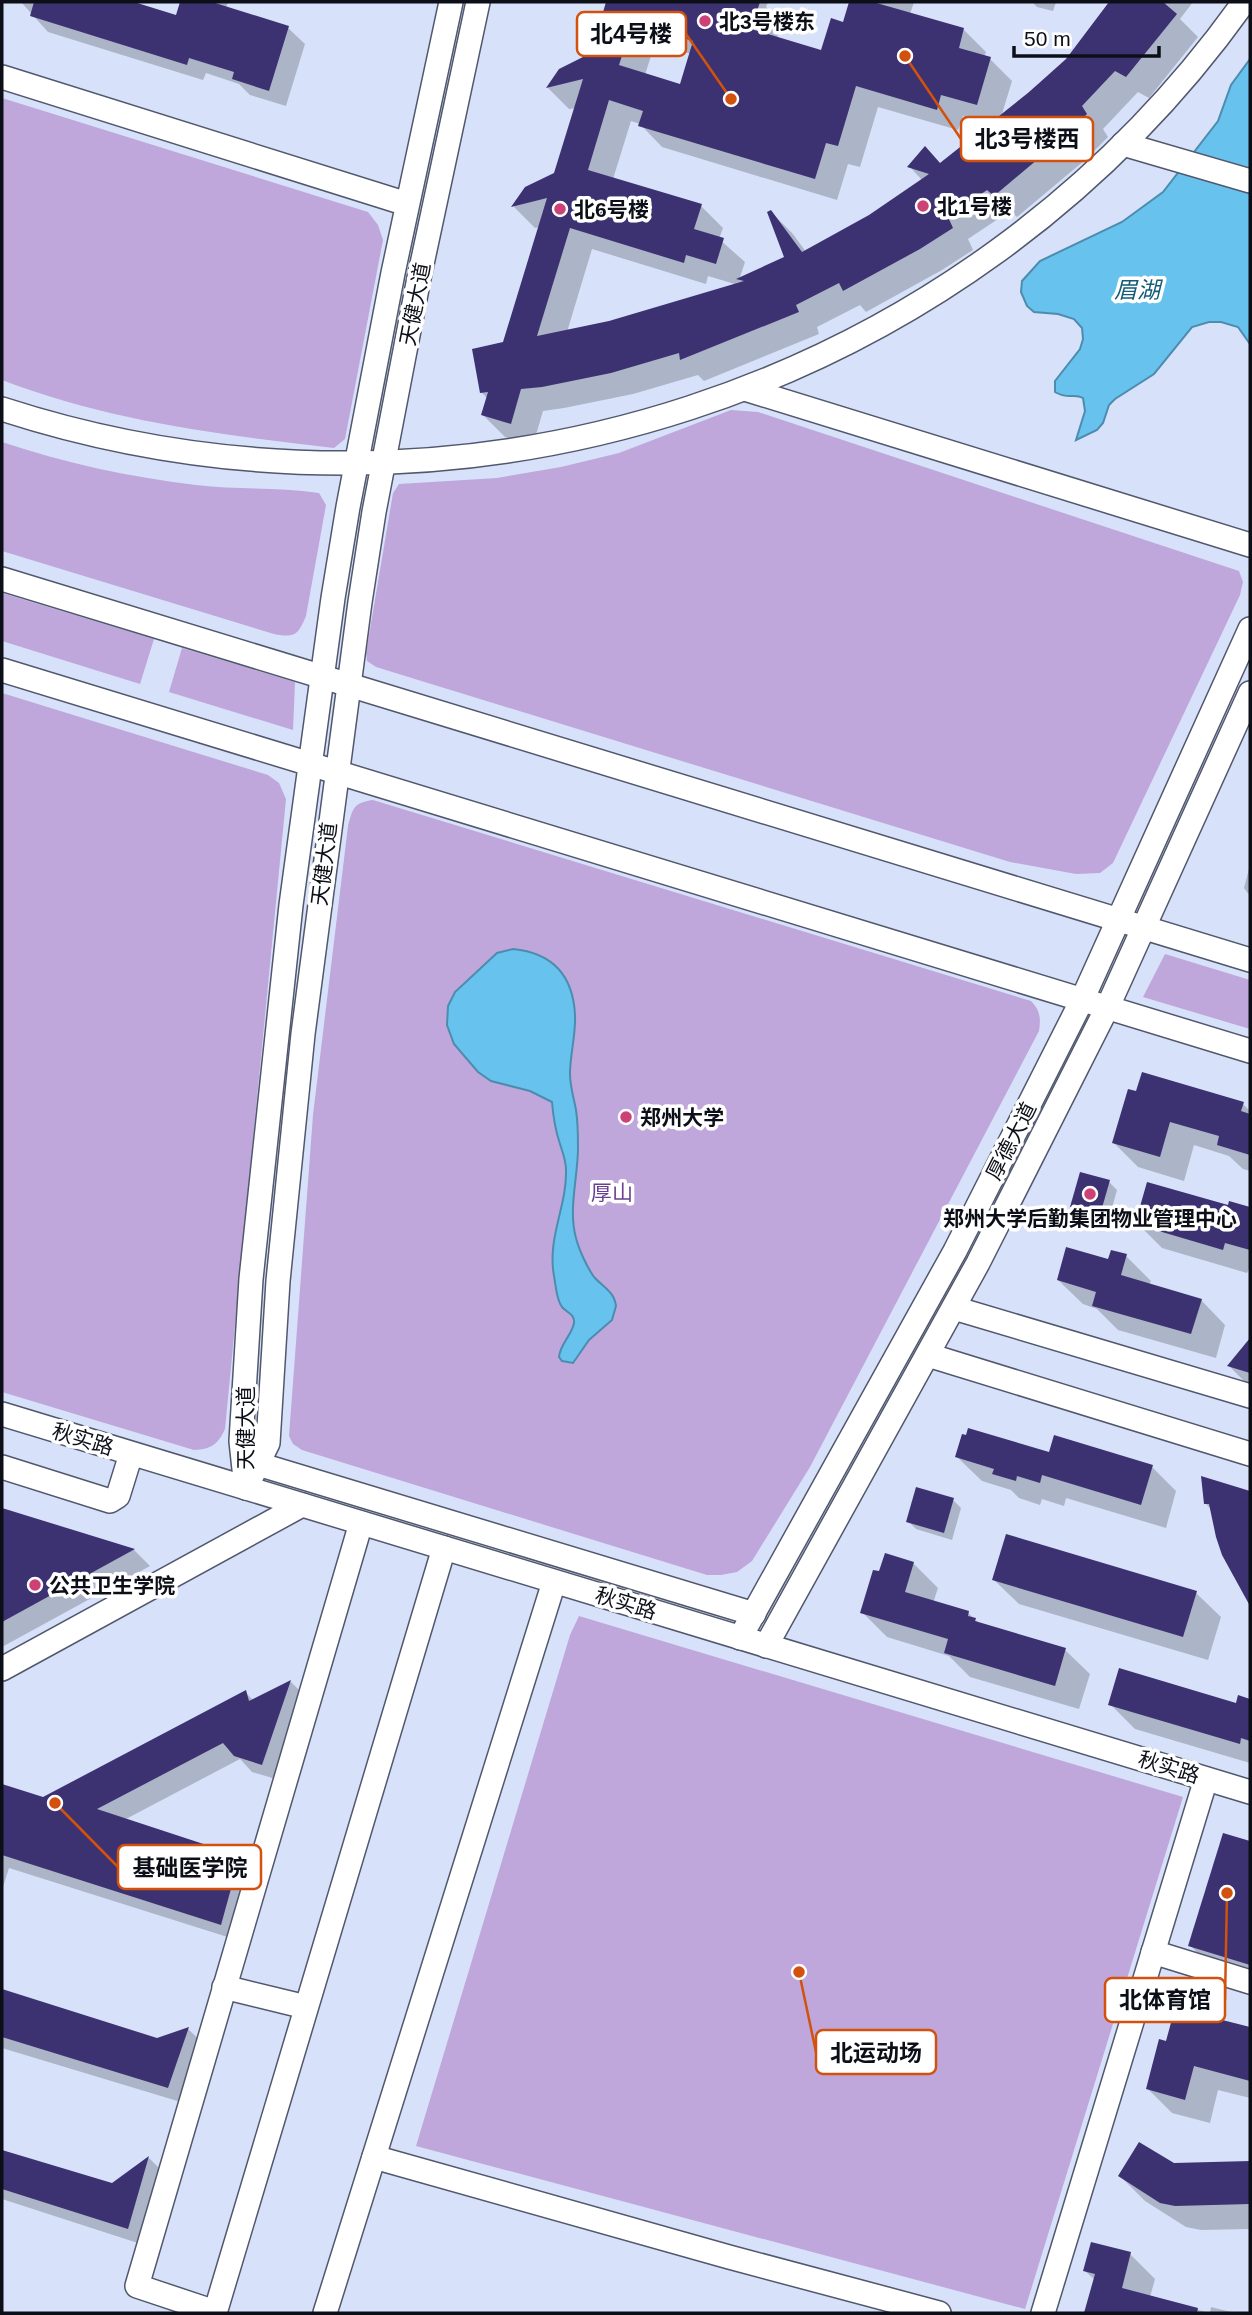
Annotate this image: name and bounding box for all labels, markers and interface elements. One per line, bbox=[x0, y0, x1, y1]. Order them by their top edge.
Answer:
place label: 北3号楼东 bbox=[719, 10, 815, 33]
callout: 北4号楼 bbox=[577, 12, 686, 56]
marker: 北3号楼东 bbox=[697, 13, 713, 29]
scale bar bbox=[1014, 14, 1159, 58]
text: 北4号楼 bbox=[590, 21, 672, 47]
text: 50 m bbox=[1024, 27, 1071, 50]
callout: 北3号楼西 bbox=[961, 117, 1093, 161]
text: 北3号楼西 bbox=[975, 126, 1079, 152]
place label: 北1号楼 bbox=[937, 195, 1012, 218]
place label: 北6号楼 bbox=[574, 198, 649, 221]
marker: 北1号楼 bbox=[915, 198, 931, 214]
marker: 北6号楼 bbox=[552, 201, 568, 217]
street label: 天健大道 bbox=[396, 261, 434, 347]
water label: 眉湖 bbox=[1114, 277, 1163, 303]
street label: 天健大道 bbox=[307, 821, 341, 907]
street label: 厚德大道 bbox=[982, 1098, 1040, 1184]
place label: 郑州大学 bbox=[640, 1106, 724, 1129]
marker: 郑州大学 bbox=[618, 1109, 634, 1125]
park label: 厚山 bbox=[591, 1181, 633, 1204]
marker: 郑州大学后勤集团物业管理中心 bbox=[1082, 1186, 1098, 1202]
place label: 郑州大学后勤集团物业管理中心 bbox=[943, 1207, 1237, 1230]
street label: 天健大道 bbox=[234, 1386, 257, 1470]
street label: 秋实路 bbox=[50, 1419, 116, 1459]
place label: 公共卫生学院 bbox=[49, 1574, 175, 1597]
marker: 公共卫生学院 bbox=[27, 1577, 43, 1593]
street label: 秋实路 bbox=[593, 1583, 659, 1623]
street label: 秋实路 bbox=[1136, 1747, 1202, 1787]
callout: 基础医学院 bbox=[118, 1845, 261, 1889]
text: 基础医学院 bbox=[133, 1855, 248, 1881]
callout: 北体育馆 bbox=[1105, 1978, 1225, 2022]
text: 北体育馆 bbox=[1119, 1987, 1211, 2013]
callout: 北运动场 bbox=[816, 2030, 936, 2074]
text: 北运动场 bbox=[830, 2040, 922, 2066]

